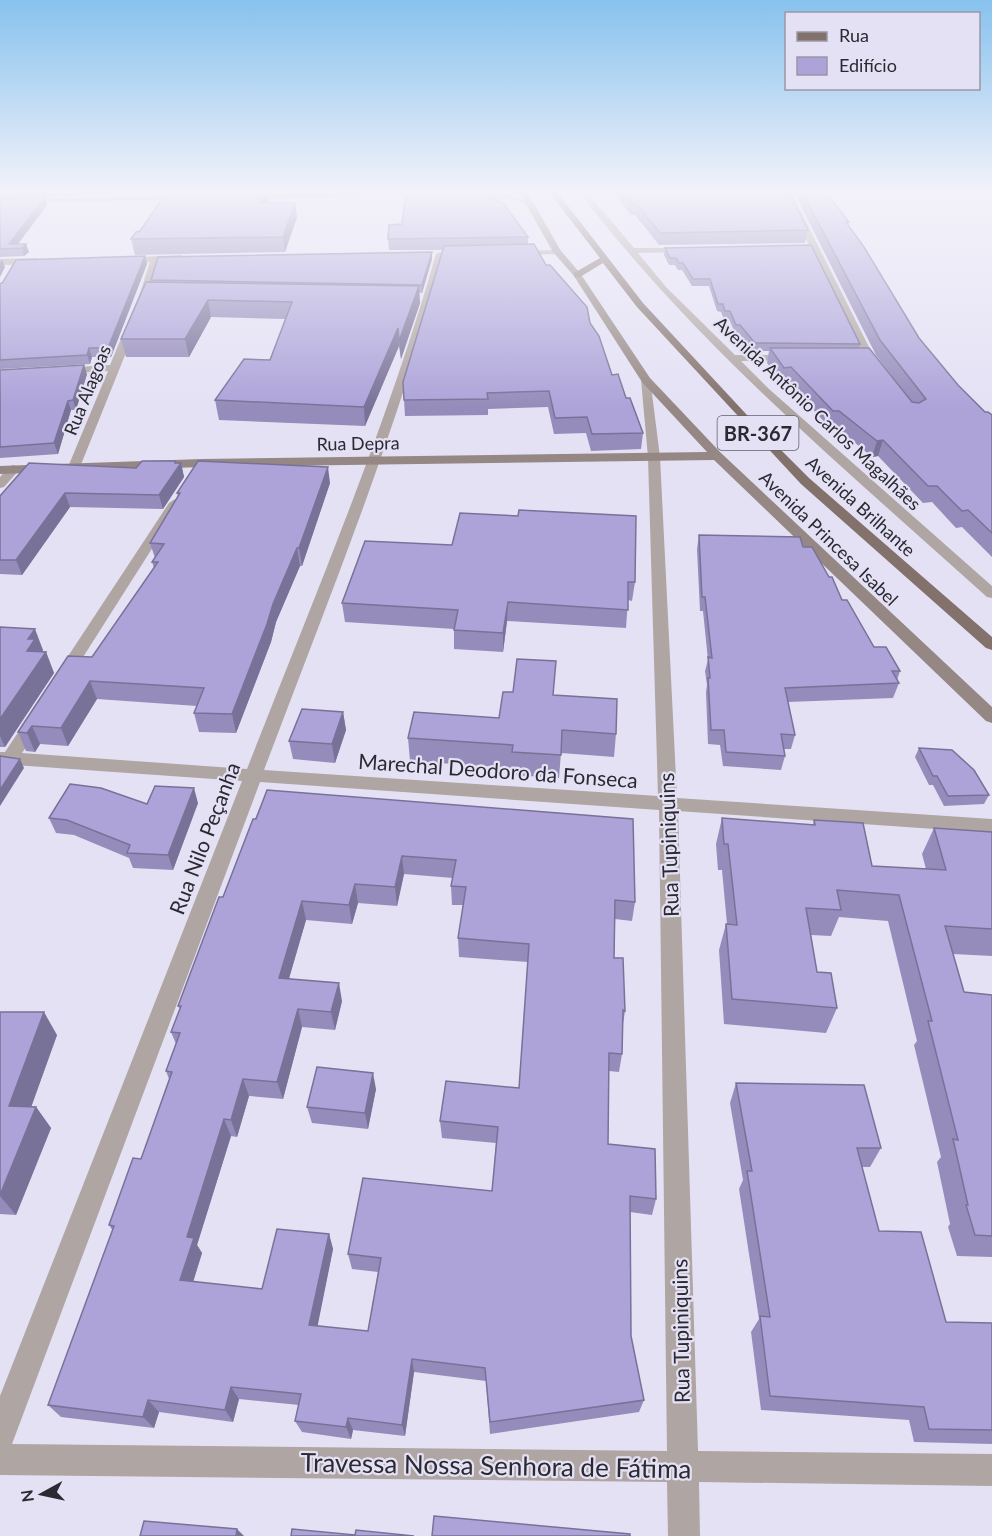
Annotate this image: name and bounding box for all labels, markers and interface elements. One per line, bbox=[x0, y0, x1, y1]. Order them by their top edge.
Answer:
legend bbox=[785, 12, 980, 90]
text: Rua bbox=[839, 24, 869, 46]
text: Edifício bbox=[839, 54, 897, 76]
street label: Avenida Antônio Carlos Magalhães bbox=[710, 312, 926, 515]
street label: Rua Alagoas bbox=[59, 341, 115, 438]
road number: BR-367 bbox=[718, 416, 798, 450]
street label: Rua Depra bbox=[316, 431, 400, 455]
street label: Avenida Brilhante bbox=[802, 451, 920, 561]
street label: Avenida Princesa Isabel bbox=[755, 466, 903, 610]
street label: Marechal Deodoro da Fonseca bbox=[357, 748, 639, 792]
street label: Rua Nilo Peçanha bbox=[163, 758, 245, 918]
street label: Rua Tupiniquins bbox=[653, 772, 683, 918]
street label: Rua Tupiniquins bbox=[666, 1259, 694, 1403]
street label: Travessa Nossa Senhora de Fátima bbox=[300, 1446, 692, 1484]
north arrow bbox=[12, 1464, 72, 1524]
text: N bbox=[16, 1489, 37, 1504]

